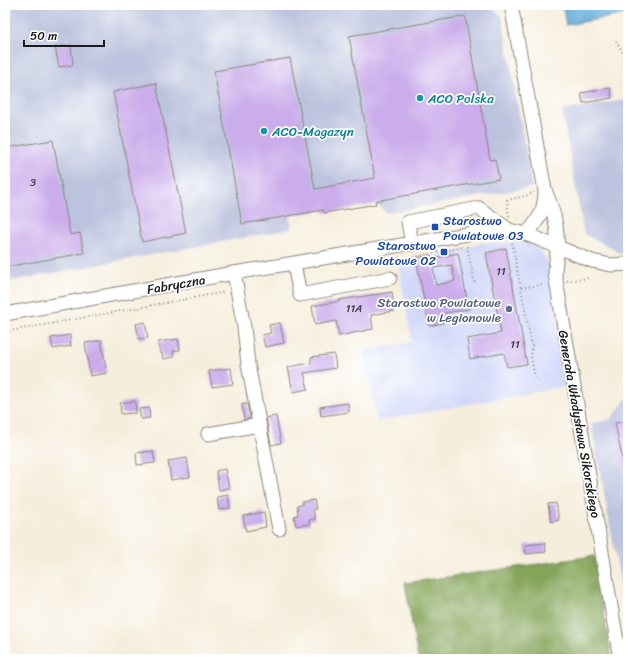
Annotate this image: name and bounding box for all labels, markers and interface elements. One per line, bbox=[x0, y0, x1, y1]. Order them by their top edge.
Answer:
scale bar bbox=[24, 22, 104, 48]
text: 50 m bbox=[30, 25, 57, 47]
place label: ACO Polska bbox=[427, 87, 494, 110]
marker: ACO Polska bbox=[415, 93, 425, 103]
place label: ACO-Magazyn bbox=[271, 120, 354, 143]
marker: ACO-Magazyn bbox=[259, 126, 269, 136]
house number: 3 bbox=[30, 173, 36, 192]
place label: Starostwo Powiatowe 03 bbox=[443, 209, 523, 247]
marker: Starostwo Powiatowe 03 bbox=[430, 222, 440, 232]
place label: Starostwo Powiatowe 02 bbox=[355, 234, 437, 272]
marker: Starostwo Powiatowe 02 bbox=[439, 247, 449, 257]
house number: 11 bbox=[496, 262, 506, 281]
street label: Fabryczna bbox=[145, 268, 208, 301]
place label: Starostwo Powiatowe w Legionowie bbox=[377, 291, 501, 329]
house number: 11A bbox=[346, 299, 362, 318]
marker: Starostwo Powiatowe w Legionowie bbox=[504, 304, 514, 314]
street label: Generała Władysława Sikorskiego bbox=[552, 328, 607, 520]
house number: 11 bbox=[510, 335, 520, 354]

